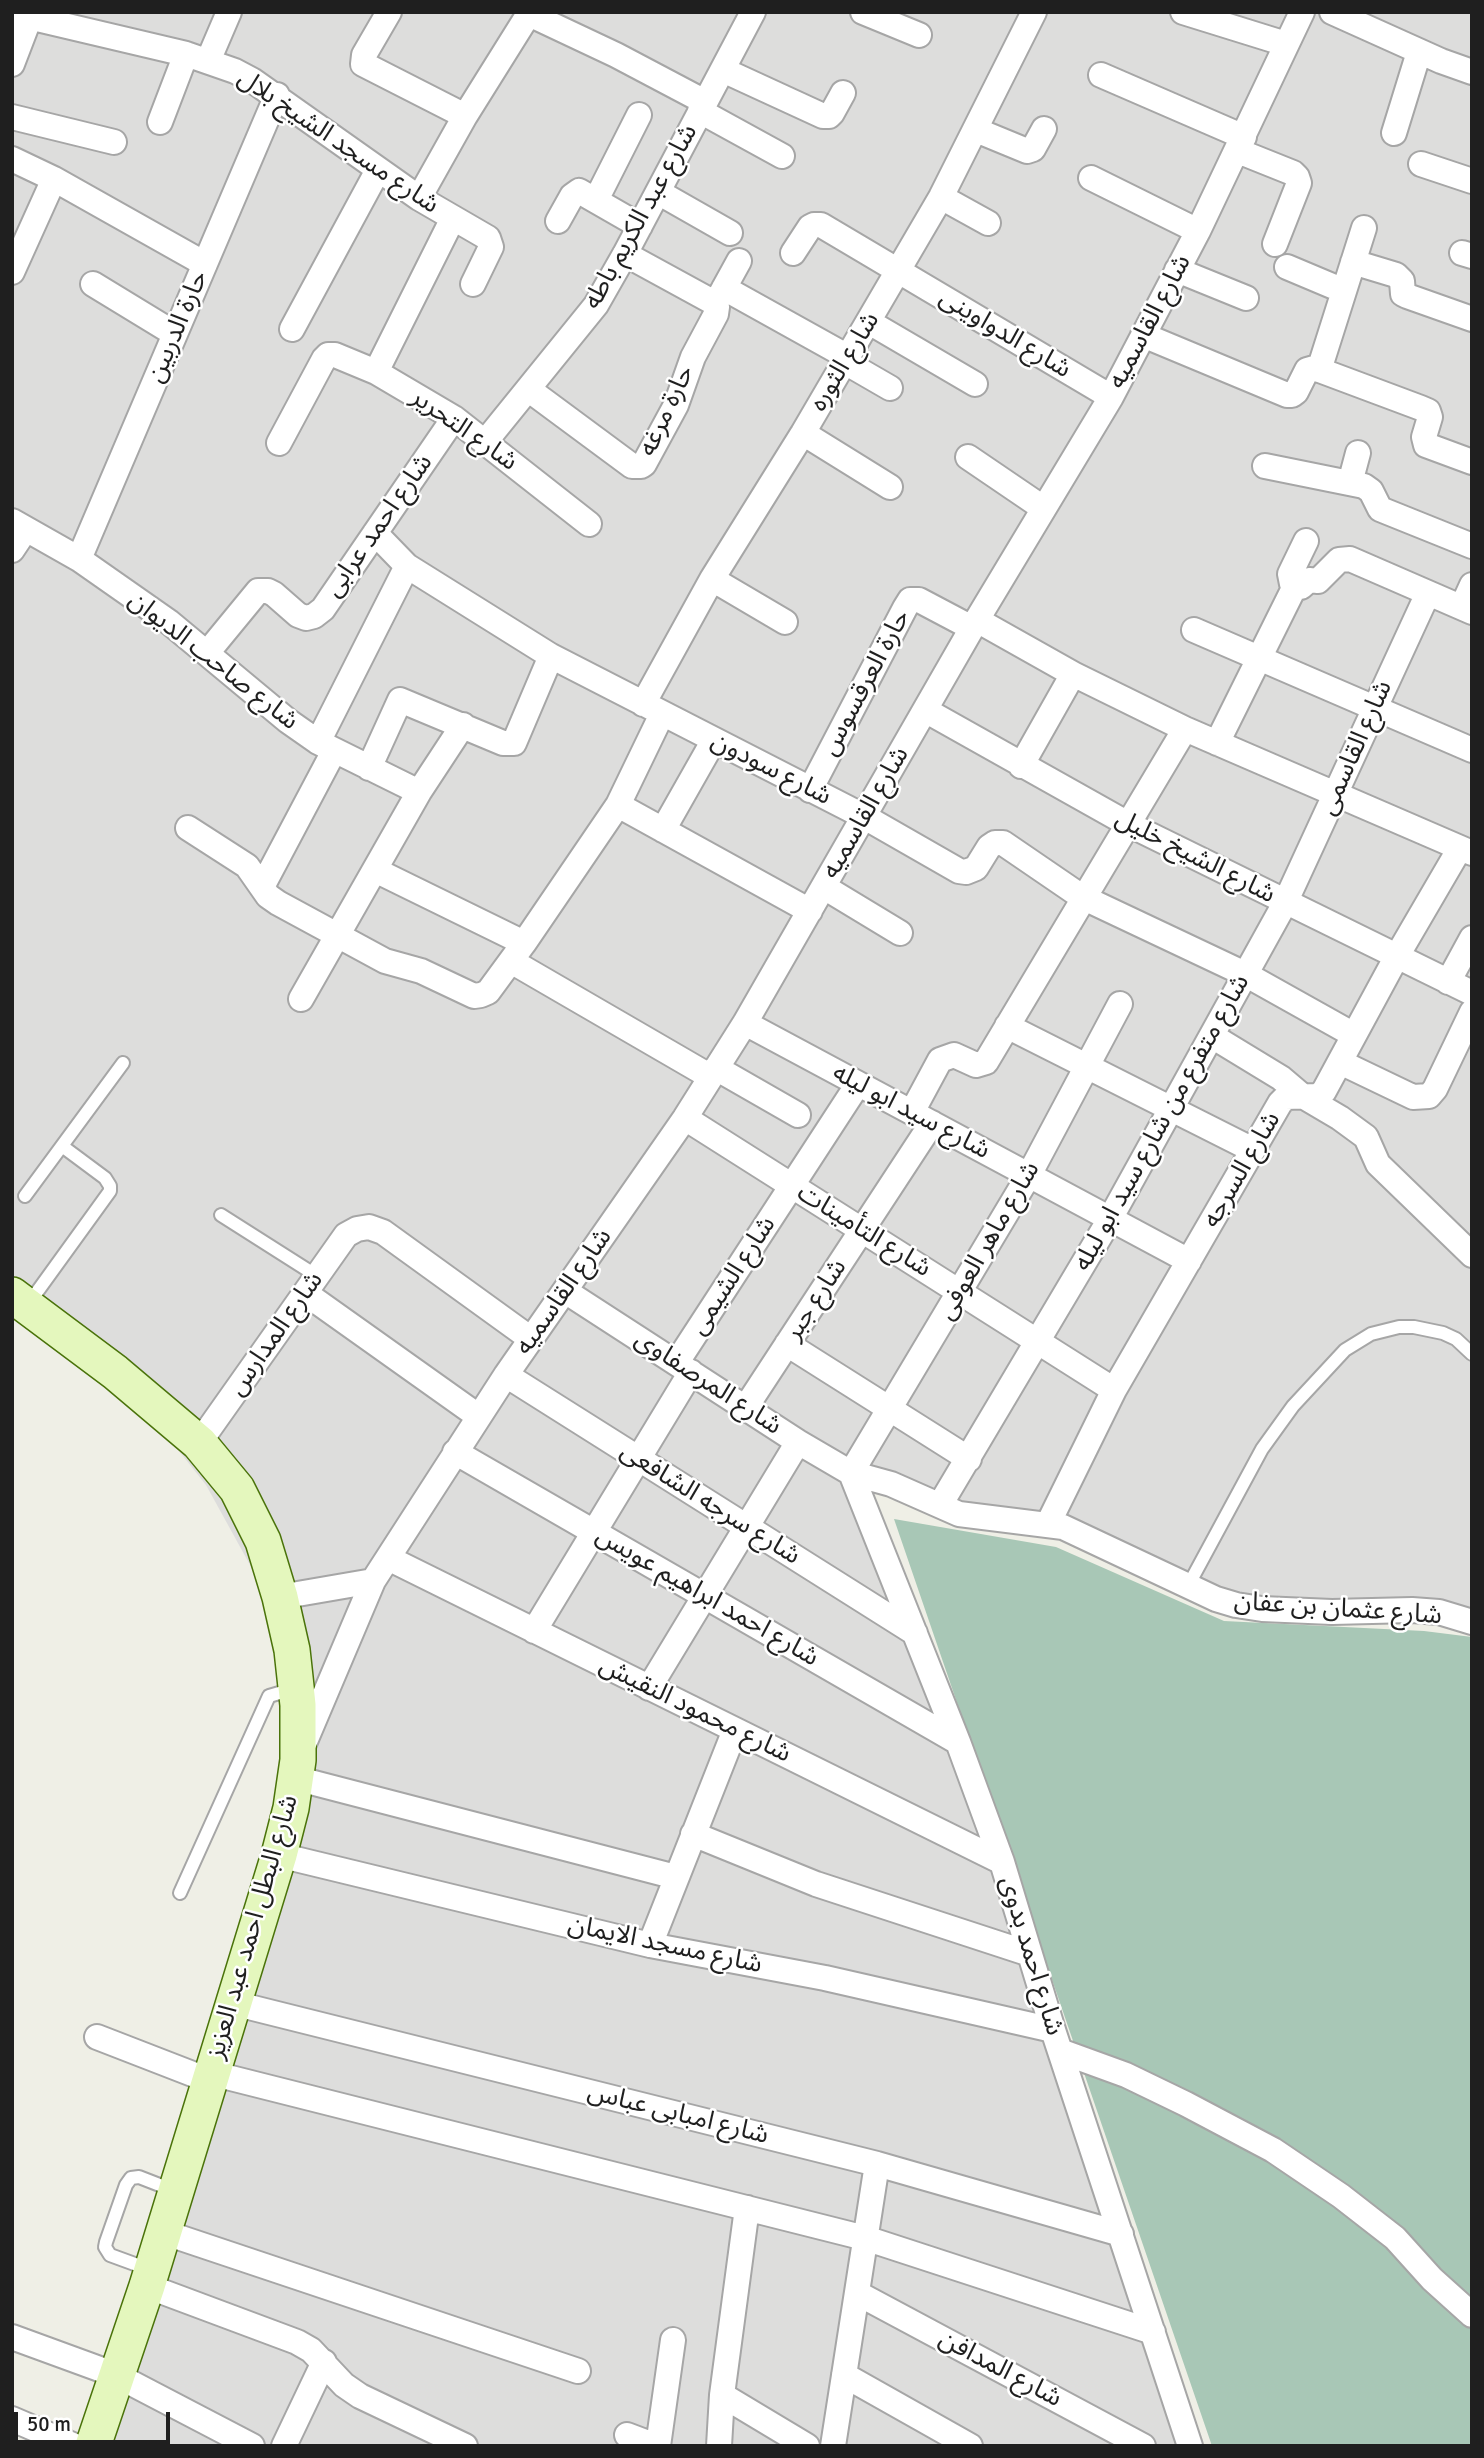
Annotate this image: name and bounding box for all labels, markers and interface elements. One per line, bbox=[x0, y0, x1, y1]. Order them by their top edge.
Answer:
street label: شارع مسجد الشيخ بلال bbox=[231, 63, 445, 221]
street label: شارع عبد الكريم باطه bbox=[577, 119, 705, 315]
street label: شارع القاسميه bbox=[1102, 250, 1198, 394]
street label: حارة الدربين bbox=[140, 266, 216, 388]
street label: شارع الدواوينى bbox=[933, 282, 1077, 386]
street label: شارع الثوره bbox=[803, 307, 887, 417]
street label: حارة مرغه bbox=[632, 361, 702, 461]
street label: شارع التحرير bbox=[405, 382, 523, 478]
street label: شارع احمد عرابى bbox=[318, 448, 440, 604]
street label: شارع صاحب الديوان bbox=[122, 585, 304, 737]
street label: حارة العرقسوس bbox=[814, 605, 918, 761]
street label: شارع القاسمى bbox=[1312, 676, 1400, 820]
street label: شارع سودون bbox=[706, 725, 836, 813]
street label: شارع القاسميه bbox=[816, 741, 916, 885]
street label: شارع الشيخ خليل bbox=[1110, 803, 1280, 911]
street label: شارع متفرع من شارع سيد ابو ليله bbox=[1067, 969, 1257, 1277]
street label: شارع سيد ابو ليله bbox=[827, 1057, 995, 1167]
street label: شارع السرجه bbox=[1196, 1106, 1288, 1234]
street label: شارع ماهر العوفى bbox=[931, 1156, 1047, 1326]
street label: شارع التأمينات bbox=[791, 1177, 937, 1285]
street label: شارع الشيمى bbox=[683, 1211, 783, 1341]
street label: شارع القاسميه bbox=[509, 1223, 619, 1361]
street label: شارع جبر bbox=[778, 1253, 854, 1347]
street label: شارع المدارس bbox=[222, 1266, 330, 1402]
street label: شارع المرصفاوى bbox=[629, 1324, 787, 1442]
street label: شارع سرجه الشافعى bbox=[614, 1436, 806, 1572]
street label: شارع احمد ابراهيم عويس bbox=[590, 1520, 824, 1674]
street label: شارع عثمان بن عفان bbox=[1233, 1586, 1443, 1632]
street label: شارع محمود النقيش bbox=[594, 1650, 796, 1770]
street label: شارع البطل احمد عبد العزيز bbox=[200, 1791, 306, 2063]
street label: شارع احمد بدوى bbox=[992, 1873, 1070, 2039]
street label: شارع مسجد الايمان bbox=[565, 1909, 765, 1981]
street label: شارع امبابى عباس bbox=[584, 2076, 772, 2152]
street label: شارع المدافن bbox=[933, 2324, 1067, 2414]
scale bar bbox=[18, 2398, 173, 2442]
text: 50 m bbox=[27, 2411, 71, 2437]

